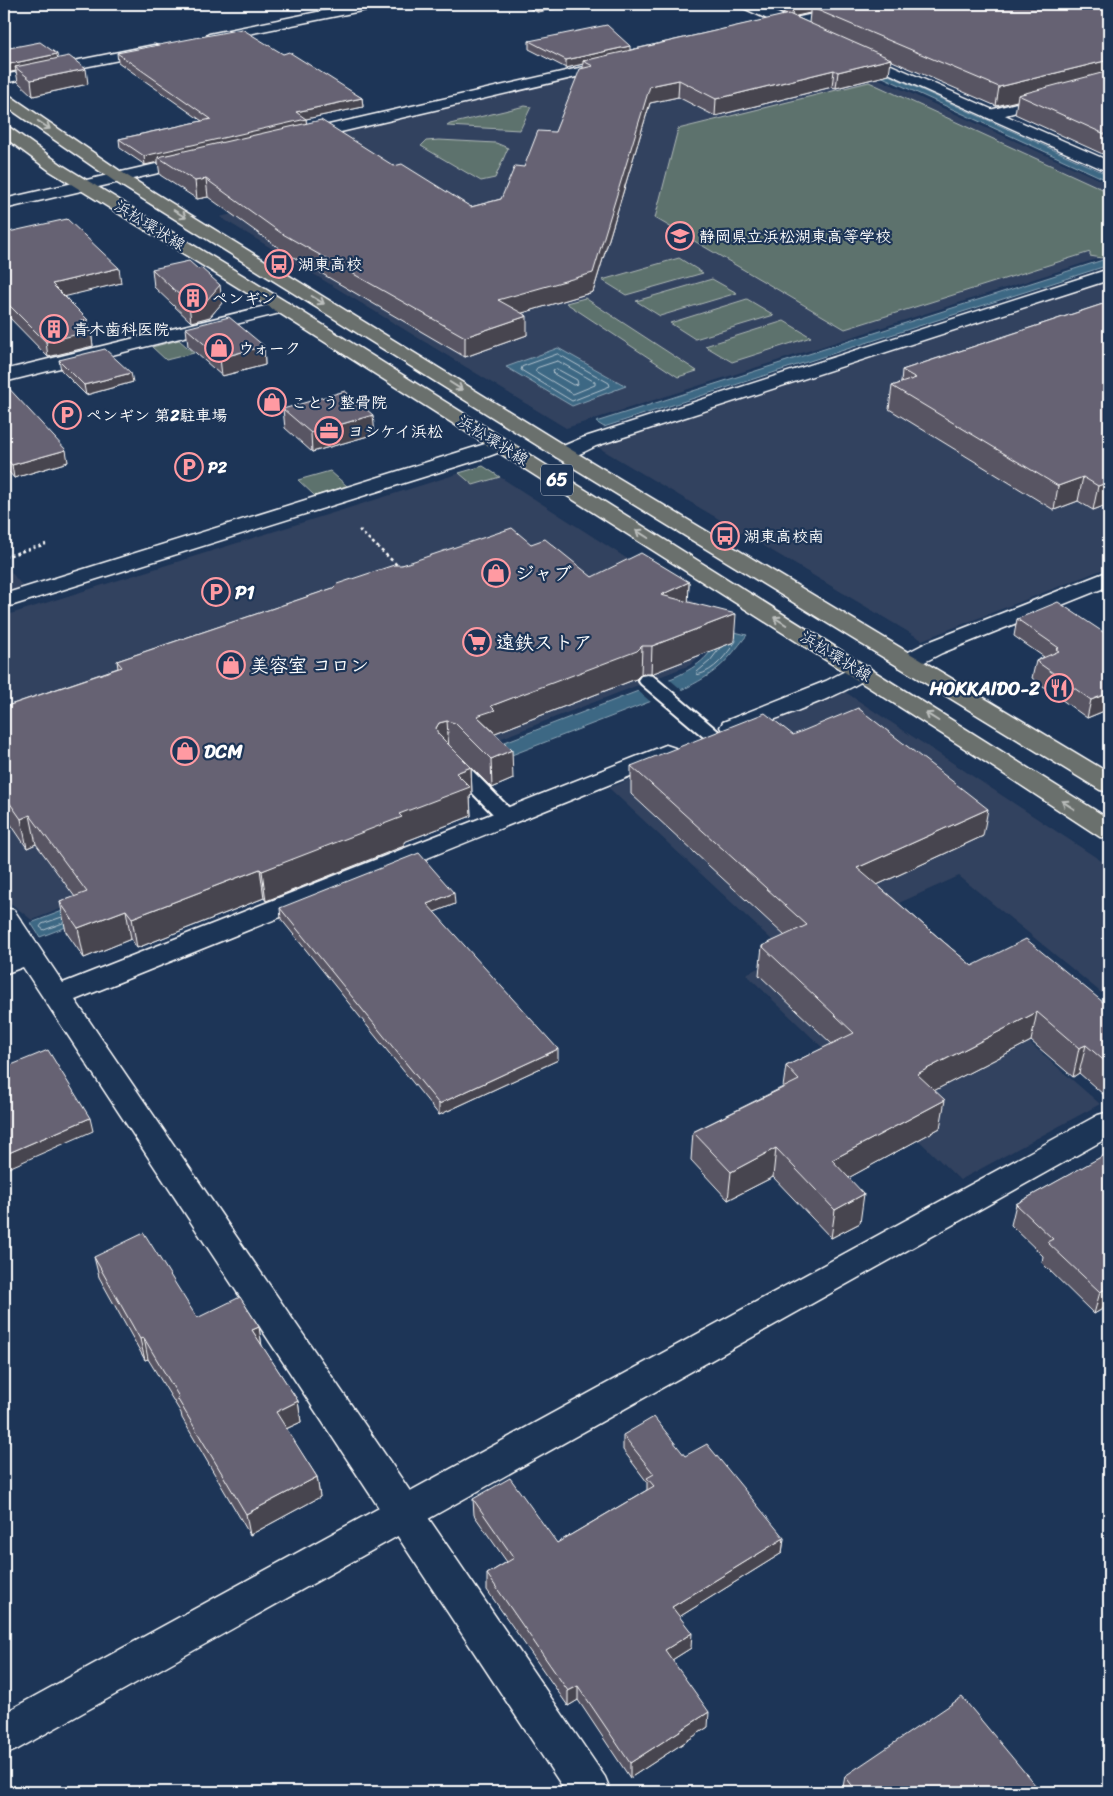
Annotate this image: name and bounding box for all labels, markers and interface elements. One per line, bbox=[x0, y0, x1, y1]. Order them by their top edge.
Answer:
one-way arrow bbox=[36, 121, 50, 131]
street label: 浜松環状線 bbox=[108, 192, 192, 258]
one-way arrow bbox=[172, 210, 186, 220]
school or university icon: 静岡県立浜松湖東高等学校 bbox=[665, 221, 695, 251]
place label: 静岡県立浜松湖東高等学校 bbox=[699, 222, 891, 251]
bus stop icon: 湖東高校 bbox=[264, 249, 294, 279]
place label: 湖東高校 bbox=[298, 250, 362, 279]
building icon: ペンギン bbox=[178, 283, 208, 313]
place label: ペンギン bbox=[212, 284, 276, 313]
one-way arrow bbox=[310, 296, 324, 306]
building icon: 青木歯科医院 bbox=[39, 314, 69, 344]
place label: 青木歯科医院 bbox=[73, 315, 169, 344]
shop icon: ウォーク bbox=[204, 333, 234, 363]
place label: ウォーク bbox=[238, 334, 301, 363]
one-way arrow bbox=[448, 381, 462, 391]
shop icon: ことう整骨院 bbox=[257, 387, 287, 417]
place label: ことう整骨院 bbox=[291, 388, 387, 417]
parking icon: ペンギン 第2駐車場 bbox=[52, 400, 82, 430]
place label: ペンギン 第2駐車場 bbox=[86, 401, 227, 430]
street label: 浜松環状線 bbox=[451, 407, 535, 473]
office icon: ヨシケイ浜松 bbox=[314, 416, 344, 446]
place label: ヨシケイ浜松 bbox=[348, 417, 443, 446]
parking icon: P2 bbox=[174, 452, 204, 482]
place label: P2 bbox=[208, 453, 228, 482]
road number: 65 bbox=[541, 464, 573, 496]
bus stop icon: 湖東高校南 bbox=[710, 521, 740, 551]
place label: 湖東高校南 bbox=[744, 522, 824, 551]
one-way arrow bbox=[636, 529, 650, 539]
place label: ジャブ bbox=[515, 557, 572, 590]
shop icon: ジャブ bbox=[481, 558, 511, 588]
place label: P1 bbox=[235, 576, 255, 609]
parking icon: P1 bbox=[201, 577, 231, 607]
one-way arrow bbox=[773, 615, 787, 625]
street label: 浜松環状線 bbox=[794, 623, 878, 689]
place label: 遠鉄ストア bbox=[496, 626, 593, 659]
supermarket icon: 遠鉄ストア bbox=[462, 627, 492, 657]
place label: 美容室 コロン bbox=[250, 649, 369, 682]
shop icon: 美容室 コロン bbox=[216, 650, 246, 680]
place label: HOKKAIDO-2 bbox=[929, 672, 1040, 705]
restaurant icon: HOKKAIDO-2 bbox=[1044, 673, 1074, 703]
one-way arrow bbox=[925, 711, 939, 722]
place label: DCM bbox=[204, 735, 243, 768]
shop icon: DCM bbox=[170, 736, 200, 766]
one-way arrow bbox=[1062, 799, 1076, 809]

